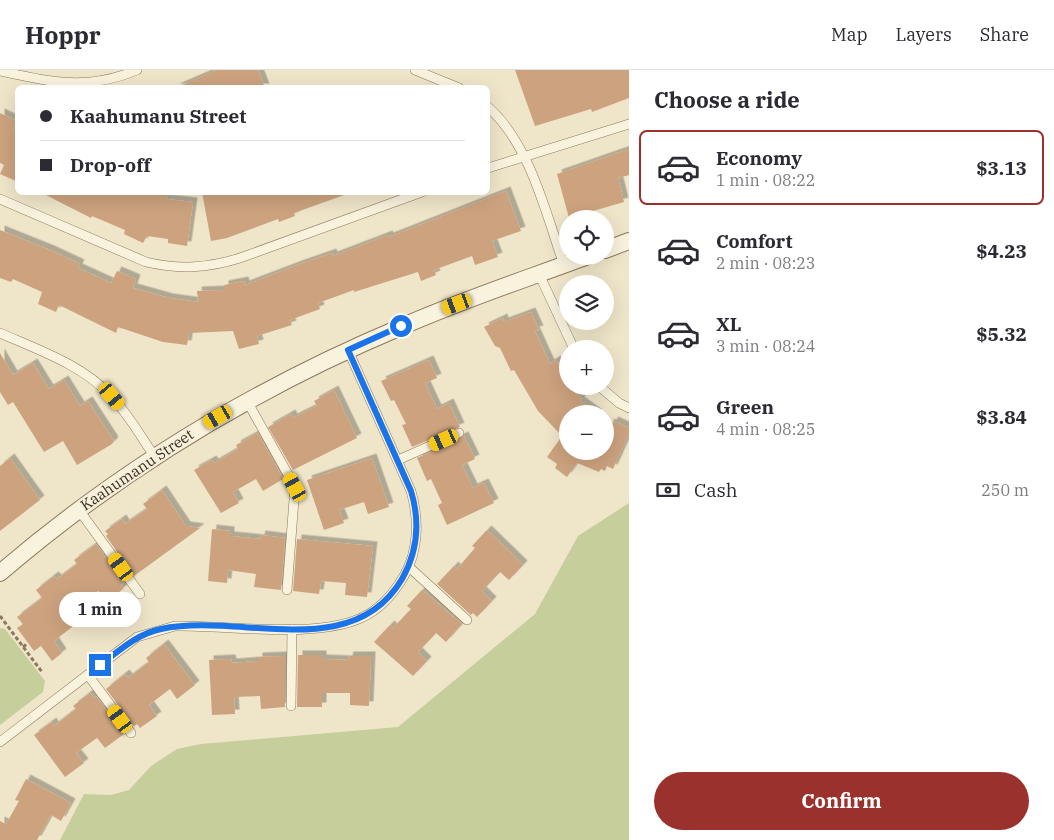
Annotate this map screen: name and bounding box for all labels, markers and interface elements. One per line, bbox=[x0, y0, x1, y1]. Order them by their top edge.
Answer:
text: Hoppr bbox=[25, 19, 101, 51]
text: Map bbox=[831, 23, 868, 46]
text: Layers bbox=[896, 23, 952, 46]
text: Share bbox=[980, 23, 1029, 46]
text: Choose a ride bbox=[654, 85, 800, 114]
text: Kaahumanu Street bbox=[70, 104, 246, 128]
icon: car bbox=[656, 145, 701, 190]
text: Economy bbox=[716, 146, 802, 170]
text: Drop-off bbox=[70, 153, 151, 177]
text: $3.13 bbox=[976, 156, 1027, 180]
text: 1 min · 08:22 bbox=[716, 170, 815, 190]
map controls bbox=[559, 210, 614, 460]
button: locate bbox=[559, 210, 614, 265]
icon: car bbox=[656, 228, 701, 273]
text: Comfort bbox=[716, 229, 793, 253]
text: $4.23 bbox=[976, 239, 1027, 263]
text: 2 min · 08:23 bbox=[716, 253, 815, 273]
button: layers bbox=[559, 275, 614, 330]
car bbox=[440, 292, 473, 316]
icon: car bbox=[656, 311, 701, 356]
text: XL bbox=[716, 312, 742, 336]
route start bbox=[390, 315, 412, 337]
text: $5.32 bbox=[976, 322, 1027, 346]
text: 3 min · 08:24 bbox=[716, 336, 815, 356]
button: + bbox=[559, 340, 614, 395]
car bbox=[96, 380, 127, 412]
icon: car bbox=[656, 394, 701, 439]
text: Green bbox=[716, 395, 774, 419]
car bbox=[201, 403, 234, 431]
button: − bbox=[559, 405, 614, 460]
text: $3.84 bbox=[976, 405, 1027, 429]
text: 4 min · 08:25 bbox=[716, 419, 815, 439]
street label: Kaahumanu Street bbox=[77, 425, 197, 514]
car bbox=[427, 427, 460, 453]
car bbox=[281, 470, 308, 504]
icon: cash bbox=[654, 476, 682, 504]
text: Cash bbox=[694, 478, 738, 502]
text: 250 m bbox=[981, 480, 1029, 500]
car bbox=[106, 550, 135, 584]
callout: 1 min bbox=[59, 592, 141, 628]
text: 1 min bbox=[78, 599, 122, 619]
route end bbox=[89, 654, 111, 676]
car bbox=[105, 702, 134, 736]
button: Confirm bbox=[654, 772, 1029, 830]

